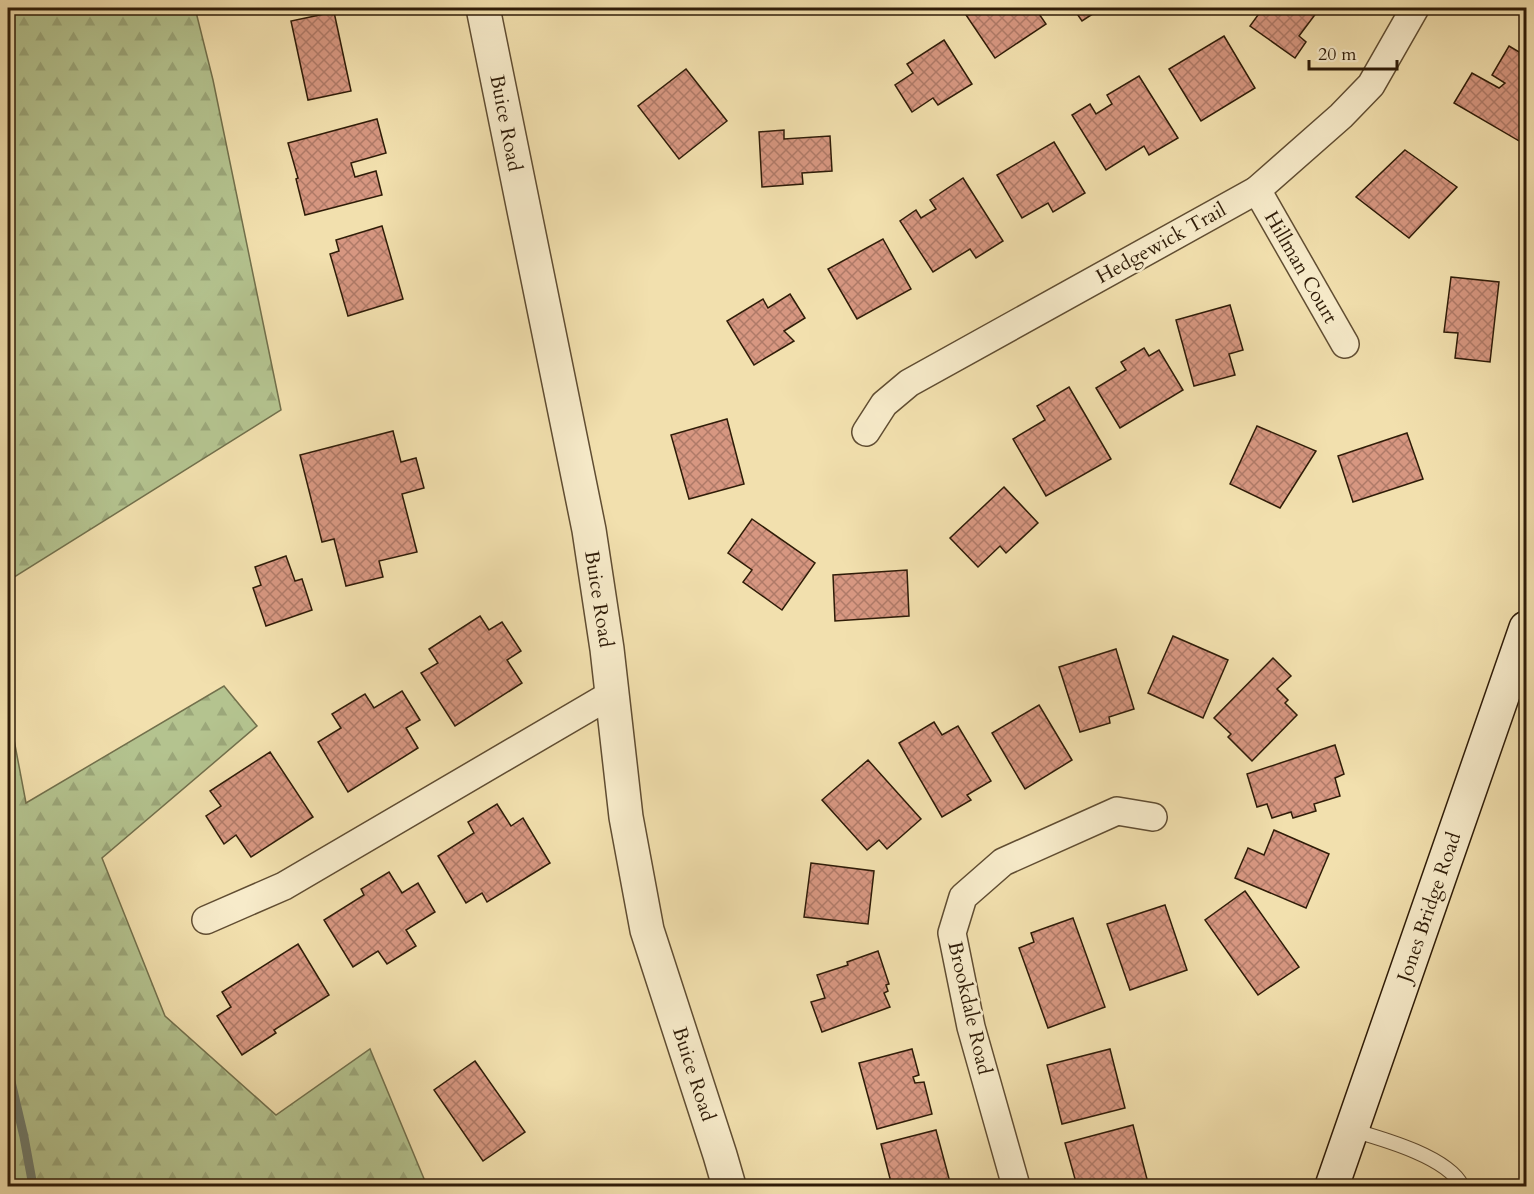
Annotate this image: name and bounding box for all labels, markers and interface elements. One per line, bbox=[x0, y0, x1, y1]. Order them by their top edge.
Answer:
scale bar bbox=[1309, 33, 1398, 71]
text: 20 m bbox=[1318, 42, 1357, 67]
street label: Buice Road bbox=[483, 72, 529, 174]
street label: Hedgewick Trail bbox=[1091, 196, 1231, 290]
street label: Hillman Court bbox=[1258, 206, 1344, 329]
street label: Buice Road bbox=[578, 549, 620, 650]
street label: Jones Bridge Road bbox=[1390, 828, 1467, 988]
street label: Brookdale Road bbox=[942, 939, 999, 1078]
street label: Buice Road bbox=[666, 1023, 722, 1125]

